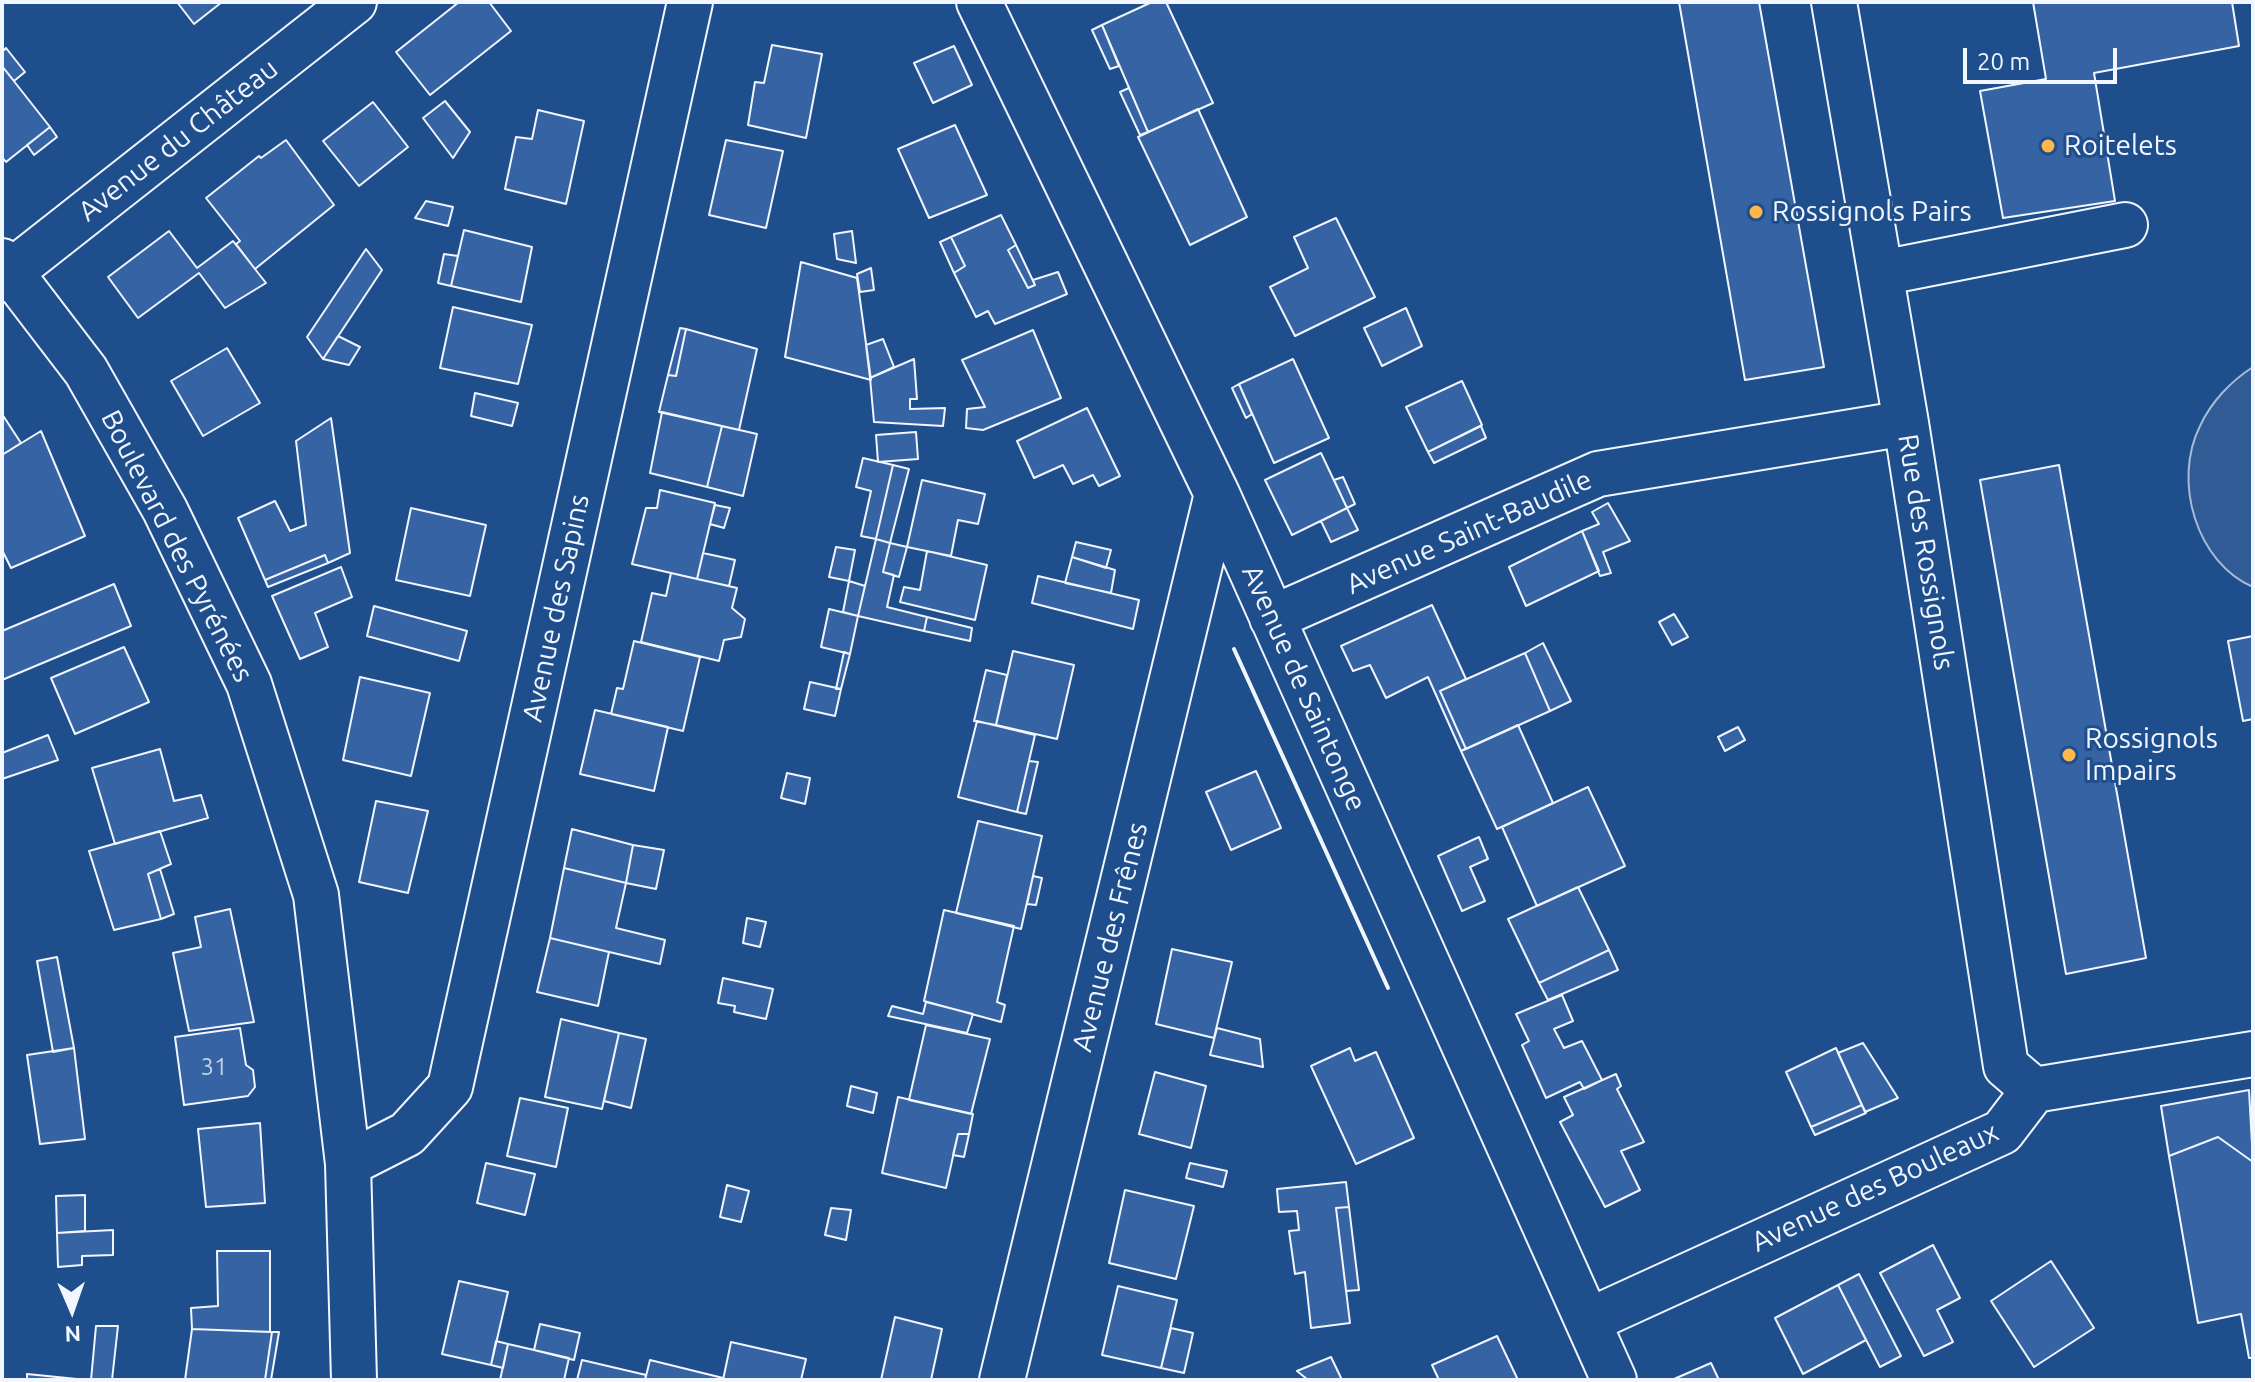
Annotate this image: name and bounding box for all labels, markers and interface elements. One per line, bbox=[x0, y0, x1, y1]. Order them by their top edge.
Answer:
scale bar bbox=[1967, 32, 2121, 82]
text: 20 m bbox=[1977, 48, 2030, 75]
street label: Avenue du Château bbox=[72, 52, 284, 228]
place label: Roitelets bbox=[2064, 129, 2177, 163]
marker: Roitelets bbox=[2039, 137, 2057, 155]
place label: Rossignols Pairs bbox=[1772, 195, 1972, 229]
marker: Rossignols Pairs bbox=[1747, 203, 1765, 221]
street label: Boulevard des Pyrénées bbox=[94, 405, 260, 687]
street label: Rue des Rossignols bbox=[1891, 432, 1961, 672]
street label: Avenue Saint-Baudile bbox=[1341, 463, 1597, 601]
street label: Avenue des Sapins bbox=[515, 491, 597, 725]
street label: Avenue de Saintonge bbox=[1235, 560, 1373, 816]
place label: Rossignols Impairs bbox=[2085, 722, 2218, 788]
marker: Rossignols Impairs bbox=[2060, 746, 2078, 764]
street label: Avenue des Frênes bbox=[1065, 819, 1155, 1055]
house number: 31 bbox=[200, 1053, 228, 1081]
street label: Avenue des Bouleaux bbox=[1746, 1115, 2004, 1259]
north arrow bbox=[32, 1270, 112, 1350]
text: N bbox=[64, 1322, 82, 1347]

